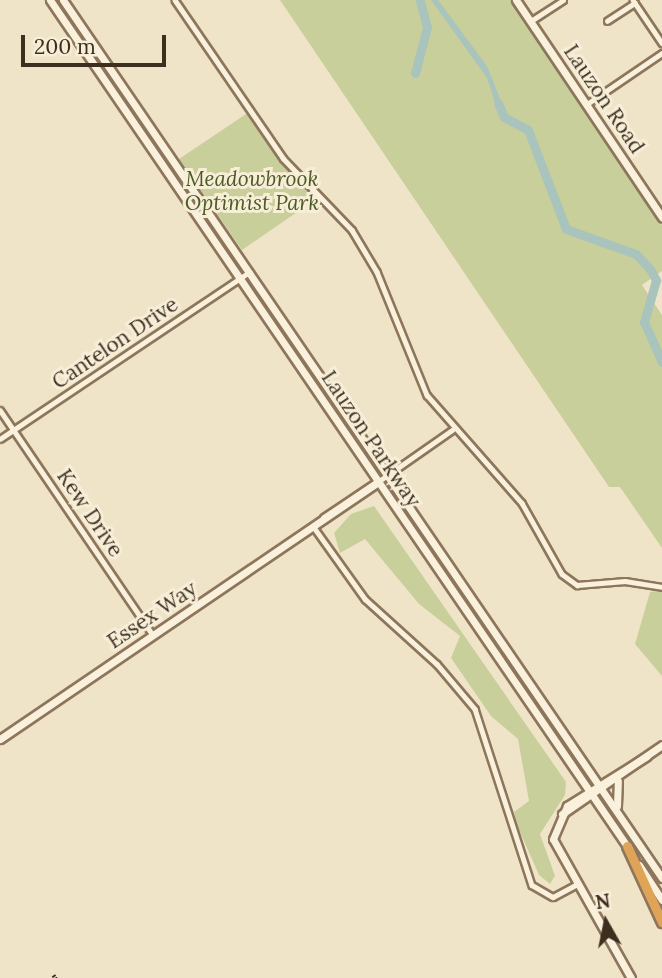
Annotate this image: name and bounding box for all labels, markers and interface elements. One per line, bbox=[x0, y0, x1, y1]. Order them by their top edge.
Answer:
scale bar bbox=[24, 21, 170, 65]
text: 200 m bbox=[34, 33, 96, 60]
street label: Lauzon Road bbox=[558, 40, 650, 158]
park label: Meadowbrook Optimist Park bbox=[185, 166, 319, 216]
street label: Cantelon Drive bbox=[47, 292, 183, 394]
street label: Lauzon Parkway bbox=[316, 366, 426, 512]
street label: Kew Drive bbox=[52, 464, 128, 562]
street label: Essex Way bbox=[103, 576, 201, 654]
north arrow bbox=[571, 887, 641, 957]
text: N bbox=[594, 888, 612, 914]

